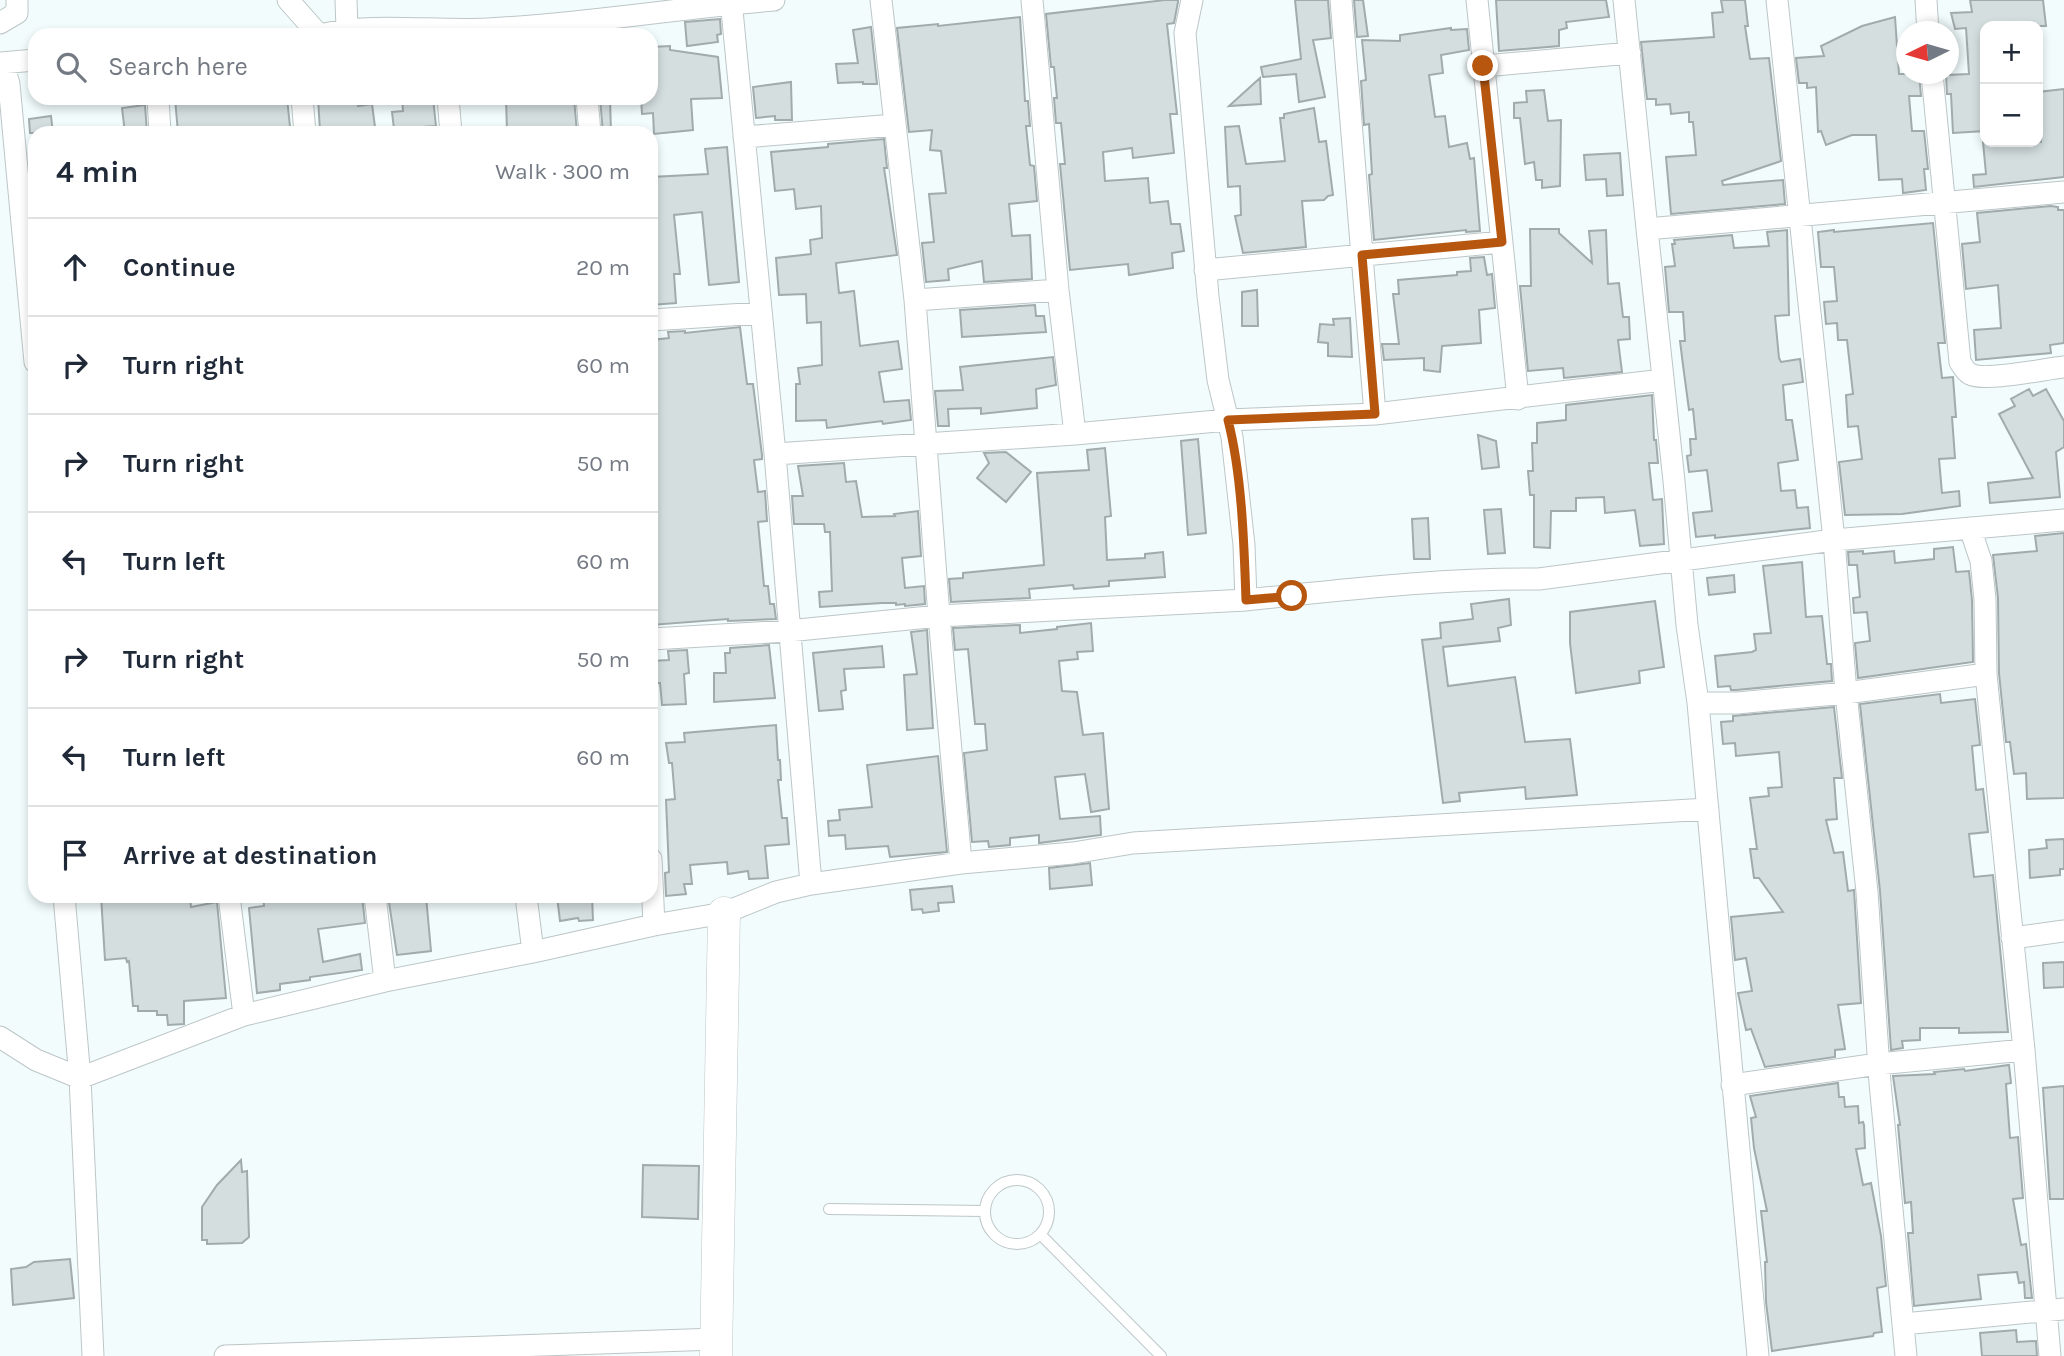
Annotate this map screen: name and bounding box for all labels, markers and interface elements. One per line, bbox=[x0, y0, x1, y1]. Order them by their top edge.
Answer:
north arrow bbox=[1896, 21, 1959, 84]
map controls bbox=[1980, 21, 2043, 147]
button: + bbox=[1980, 21, 2043, 84]
search box bbox=[28, 28, 658, 105]
icon: search bbox=[52, 48, 90, 86]
route end bbox=[1467, 50, 1498, 81]
text: Search here bbox=[108, 51, 248, 82]
button: − bbox=[1980, 84, 2043, 147]
text: 4 min bbox=[56, 154, 138, 190]
text: Walk · 300 m bbox=[495, 158, 630, 185]
icon: ahead bbox=[56, 248, 94, 286]
text: Continue bbox=[123, 252, 235, 283]
text: 20 m bbox=[576, 254, 630, 281]
icon: right bbox=[56, 346, 94, 384]
text: Turn right bbox=[123, 350, 244, 381]
text: 60 m bbox=[576, 352, 630, 379]
icon: right bbox=[56, 444, 94, 482]
text: Turn right bbox=[123, 448, 244, 479]
text: 50 m bbox=[576, 450, 630, 477]
icon: left bbox=[56, 542, 94, 580]
text: Turn left bbox=[123, 546, 225, 577]
text: 60 m bbox=[576, 548, 630, 575]
route start bbox=[1276, 580, 1307, 611]
icon: right bbox=[56, 640, 94, 678]
text: Turn right bbox=[123, 644, 244, 675]
text: 50 m bbox=[576, 646, 630, 673]
icon: left bbox=[56, 738, 94, 776]
text: Turn left bbox=[123, 742, 225, 773]
text: 60 m bbox=[576, 744, 630, 771]
icon: arrive bbox=[56, 836, 94, 874]
text: Arrive at destination bbox=[123, 840, 377, 871]

